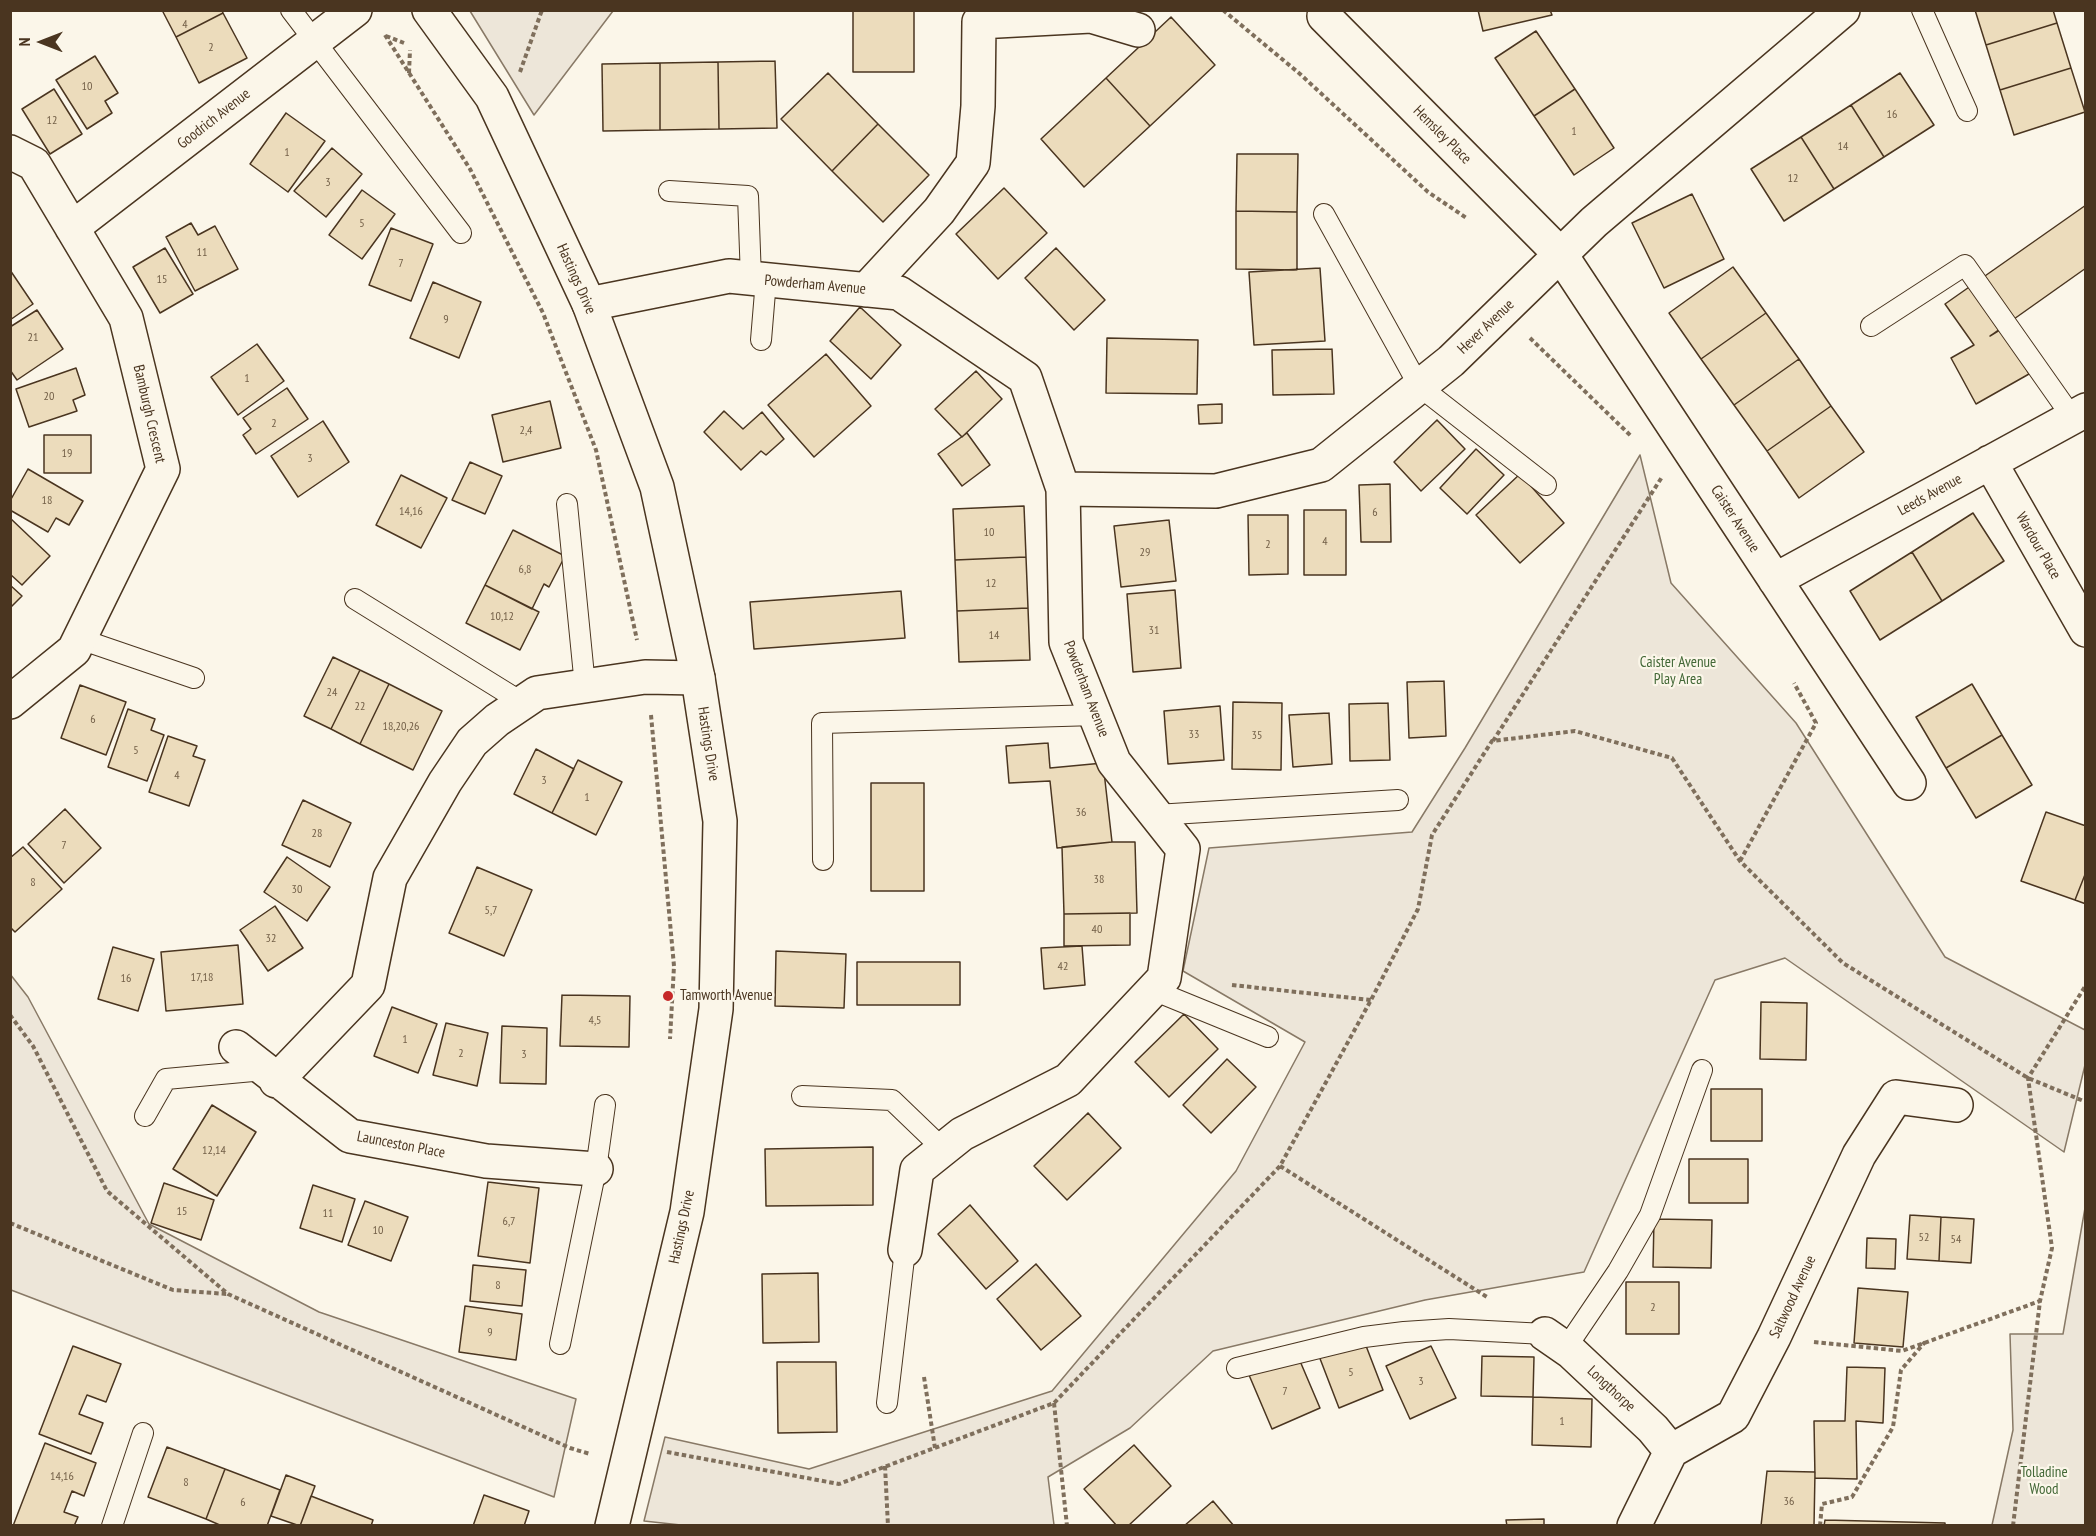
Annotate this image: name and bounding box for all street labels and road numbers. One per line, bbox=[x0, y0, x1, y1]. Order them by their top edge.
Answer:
street label: Goodrich Avenue bbox=[174, 85, 254, 153]
street label: Hemsley Place bbox=[1409, 102, 1475, 168]
street label: Hastings Drive bbox=[553, 241, 599, 317]
street label: Powderham Avenue bbox=[764, 272, 866, 298]
street label: Hever Avenue bbox=[1454, 296, 1518, 358]
street label: Bamburgh Crescent bbox=[129, 363, 169, 465]
street label: Leeds Avenue bbox=[1895, 470, 1965, 520]
street label: Caister Avenue bbox=[1707, 482, 1763, 556]
street label: Wardour Place bbox=[2012, 509, 2064, 583]
street label: Powderham Avenue bbox=[1059, 638, 1113, 740]
street label: Hastings Drive bbox=[693, 706, 723, 782]
street label: Launceston Place bbox=[355, 1128, 447, 1162]
street label: Hastings Drive bbox=[665, 1188, 699, 1266]
street label: Saltwood Avenue bbox=[1766, 1253, 1820, 1341]
street label: Longthorpe bbox=[1583, 1362, 1639, 1416]

